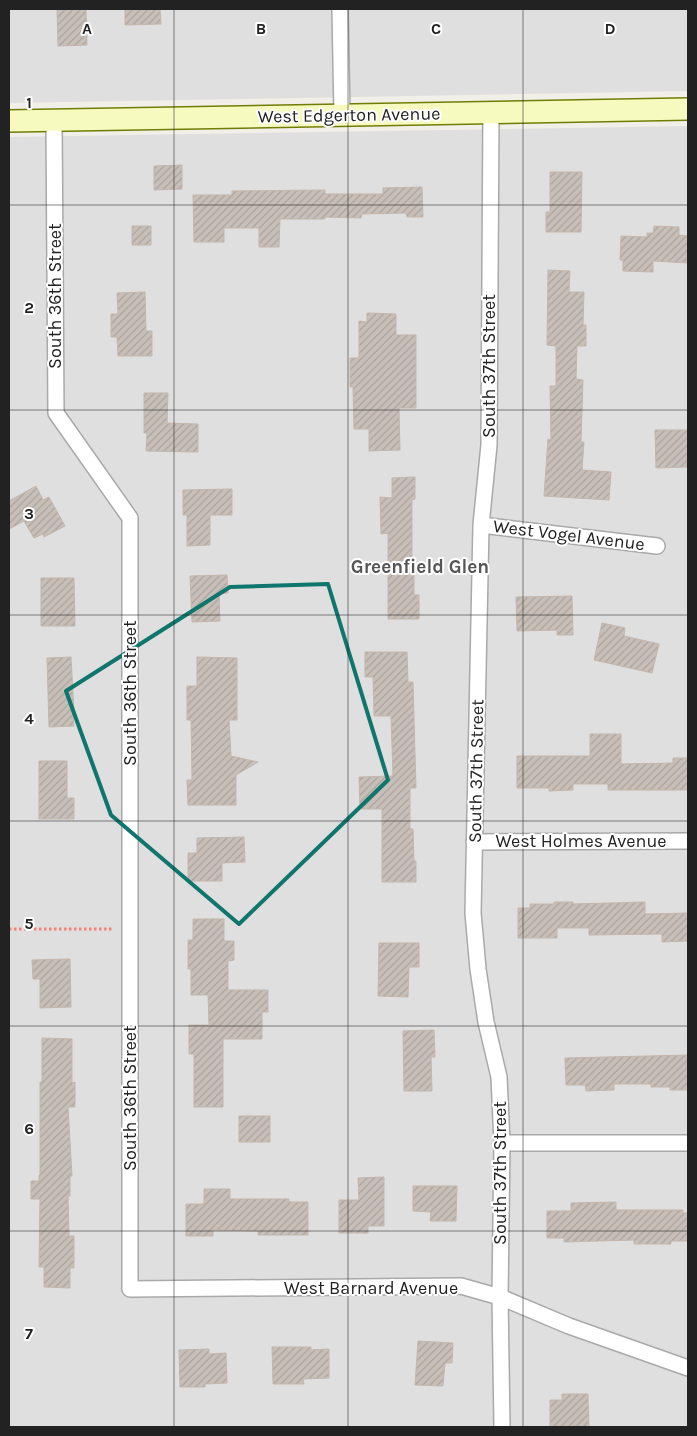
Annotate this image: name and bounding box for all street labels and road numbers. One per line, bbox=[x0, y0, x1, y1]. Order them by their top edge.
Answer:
street label: West Edgerton Avenue bbox=[257, 102, 441, 128]
street label: South 36th Street bbox=[44, 223, 66, 369]
street label: South 37th Street bbox=[478, 294, 500, 438]
street label: West Vogel Avenue bbox=[492, 515, 646, 555]
street label: South 36th Street bbox=[119, 620, 141, 766]
street label: South 37th Street bbox=[464, 699, 488, 843]
street label: West Holmes Avenue bbox=[495, 830, 667, 852]
street label: South 36th Street bbox=[119, 1025, 141, 1171]
street label: South 37th Street bbox=[489, 1101, 511, 1245]
street label: West Barnard Avenue bbox=[284, 1277, 458, 1299]

